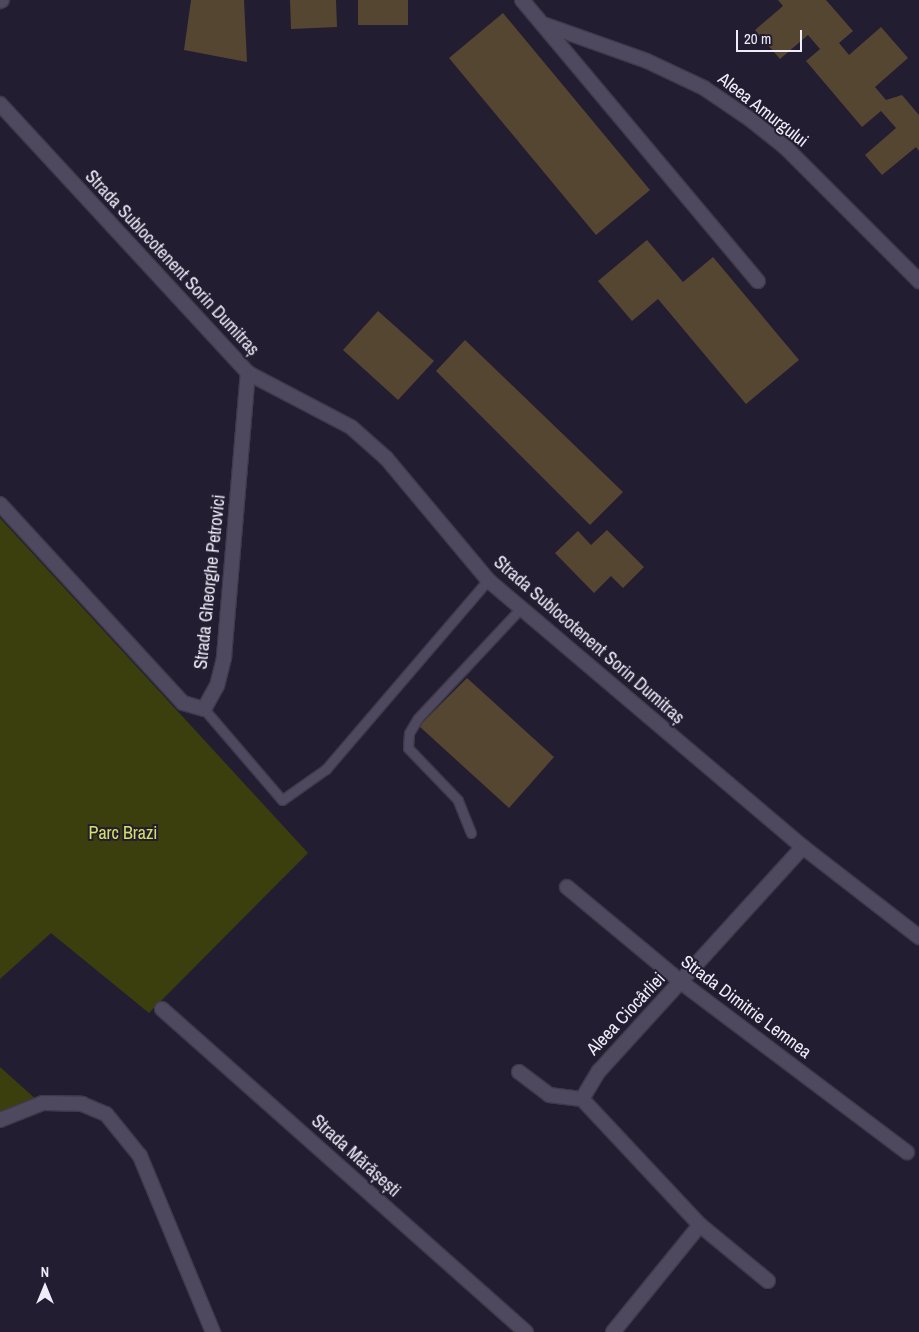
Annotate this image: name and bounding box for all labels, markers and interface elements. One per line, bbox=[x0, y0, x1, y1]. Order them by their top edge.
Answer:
scale bar bbox=[739, 20, 805, 52]
text: 20 m bbox=[744, 28, 771, 49]
street label: Aleea Amurgului bbox=[713, 68, 813, 152]
street label: Strada Sublocotenent Sorin Dumitraș bbox=[80, 166, 264, 360]
street label: Strada Gheorghe Petrovici bbox=[190, 494, 230, 670]
street label: Strada Sublocotenent Sorin Dumitraș bbox=[489, 551, 689, 729]
park label: Parc Brazi bbox=[89, 822, 157, 844]
street label: Strada Dimitrie Lemnea bbox=[677, 951, 815, 1063]
street label: Aleea Ciocârliei bbox=[582, 968, 670, 1060]
street label: Strada Mărășești bbox=[307, 1110, 405, 1202]
north arrow bbox=[20, 1262, 70, 1312]
text: N bbox=[41, 1263, 49, 1281]

